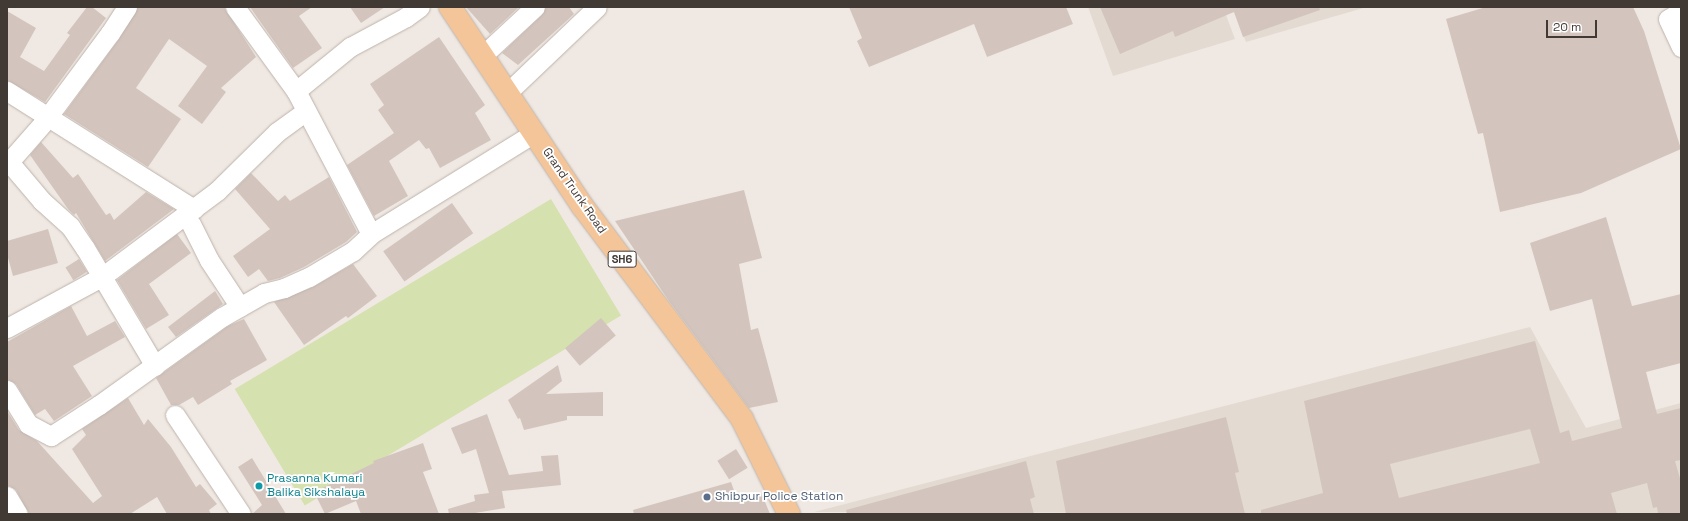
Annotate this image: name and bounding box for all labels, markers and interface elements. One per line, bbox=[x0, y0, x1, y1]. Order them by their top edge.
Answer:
scale bar bbox=[1548, 12, 1599, 38]
text: 20 m bbox=[1553, 19, 1581, 35]
street label: Grand Trunk Road bbox=[539, 145, 609, 237]
road number: SH6 bbox=[607, 250, 637, 268]
place label: Prasanna Kumari Balika Sikshalaya bbox=[267, 472, 365, 500]
marker: Prasanna Kumari Balika Sikshalaya bbox=[254, 481, 264, 491]
place label: Shibpur Police Station bbox=[715, 490, 843, 504]
marker: Shibpur Police Station bbox=[702, 492, 712, 502]

